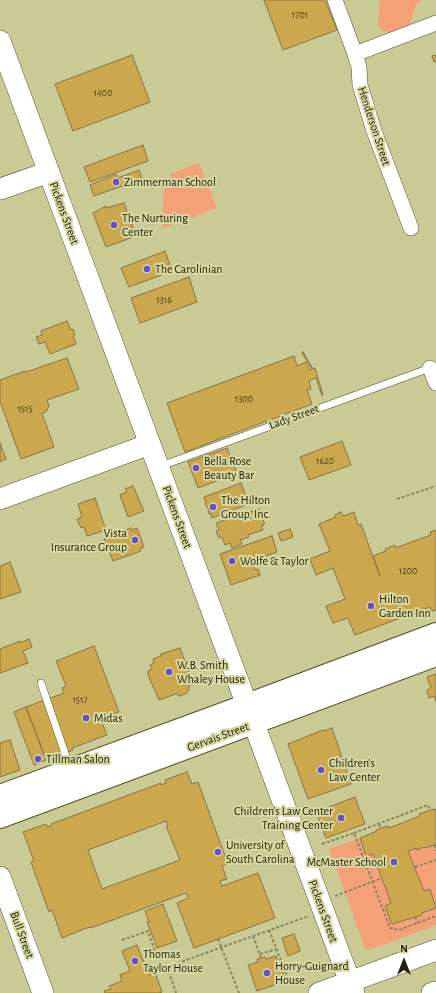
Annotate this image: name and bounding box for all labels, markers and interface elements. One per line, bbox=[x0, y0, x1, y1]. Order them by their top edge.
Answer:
house number: 1701 bbox=[292, 9, 308, 21]
street label: Henderson Street bbox=[354, 85, 394, 167]
house number: 1400 bbox=[94, 87, 112, 99]
place label: Zimmerman School bbox=[124, 175, 216, 189]
marker: Zimmerman School bbox=[111, 177, 121, 187]
street label: Pickens Street bbox=[46, 180, 82, 246]
place label: The Nurturing Center bbox=[122, 211, 188, 239]
marker: The Nurturing Center bbox=[109, 220, 119, 230]
place label: The Carolinian bbox=[155, 262, 223, 276]
marker: The Carolinian bbox=[142, 264, 152, 274]
house number: 1316 bbox=[156, 294, 172, 306]
house number: 1300 bbox=[235, 393, 253, 405]
street label: Lady Street bbox=[267, 401, 321, 433]
house number: 1515 bbox=[17, 403, 33, 415]
place label: Bella Rose Beauty Bar bbox=[204, 454, 254, 482]
house number: 1620 bbox=[316, 455, 334, 467]
marker: Bella Rose Beauty Bar bbox=[191, 463, 201, 473]
street label: Pickens Street bbox=[159, 484, 195, 550]
place label: The Hilton Group, Inc. bbox=[221, 493, 270, 521]
marker: The Hilton Group, Inc. bbox=[208, 502, 218, 512]
place label: Vista Insurance Group bbox=[51, 526, 127, 554]
marker: Vista Insurance Group bbox=[130, 535, 140, 545]
place label: Wolfe & Taylor bbox=[240, 554, 308, 568]
marker: Wolfe & Taylor bbox=[227, 556, 237, 566]
house number: 1200 bbox=[399, 565, 417, 577]
place label: Hilton Garden Inn bbox=[379, 592, 431, 620]
marker: Hilton Garden Inn bbox=[366, 601, 376, 611]
place label: W.B. Smith Whaley House bbox=[177, 658, 245, 686]
marker: W.B. Smith Whaley House bbox=[164, 667, 174, 677]
house number: 1517 bbox=[72, 694, 88, 706]
place label: Midas bbox=[94, 711, 123, 725]
marker: Midas bbox=[81, 713, 91, 723]
street label: Gervais Street bbox=[185, 719, 251, 755]
place label: Tillman Salon bbox=[46, 752, 110, 766]
marker: Tillman Salon bbox=[33, 754, 43, 764]
place label: Children's Law Center bbox=[329, 756, 380, 784]
marker: Children's Law Center bbox=[316, 765, 326, 775]
place label: Children's Law Center Training Center bbox=[234, 804, 333, 832]
marker: Children's Law Center Training Center bbox=[336, 813, 346, 823]
place label: University of South Carolina bbox=[226, 838, 295, 866]
marker: University of South Carolina bbox=[213, 847, 223, 857]
place label: McMaster School bbox=[307, 855, 386, 869]
marker: McMaster School bbox=[389, 857, 399, 867]
street label: Pickens Street bbox=[305, 878, 341, 944]
street label: Bull Street bbox=[7, 910, 37, 960]
north arrow bbox=[384, 941, 424, 981]
text: N bbox=[400, 943, 408, 954]
place label: Thomas Taylor House bbox=[143, 947, 203, 975]
marker: Thomas Taylor House bbox=[130, 956, 140, 966]
place label: Horry-Guignard House bbox=[275, 959, 349, 987]
marker: Horry-Guignard House bbox=[262, 968, 272, 978]

